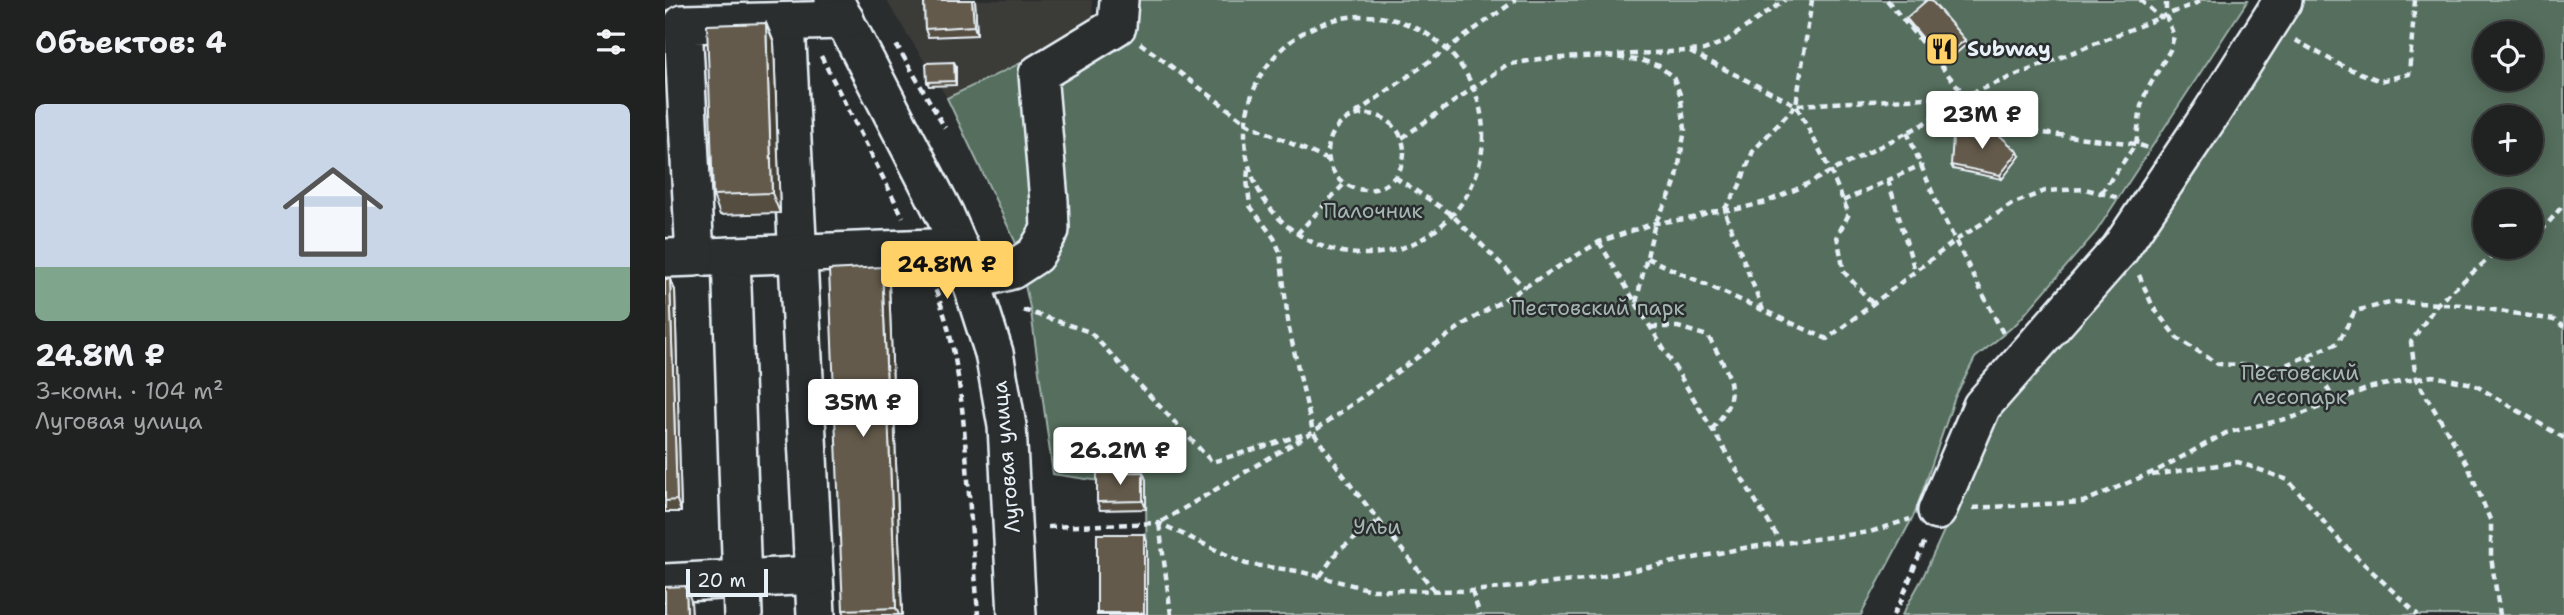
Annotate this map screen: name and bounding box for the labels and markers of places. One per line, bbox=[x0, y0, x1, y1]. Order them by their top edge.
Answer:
restaurant icon: Subway bbox=[1923, 30, 1961, 68]
place label: Subway bbox=[1967, 35, 2051, 63]
pin: 23M ₽ bbox=[1933, 92, 2031, 151]
pin: 24.8M ₽ bbox=[882, 242, 1012, 301]
pin: 35M ₽ bbox=[814, 380, 912, 439]
pin: 26.2M ₽ bbox=[1055, 428, 1185, 487]

